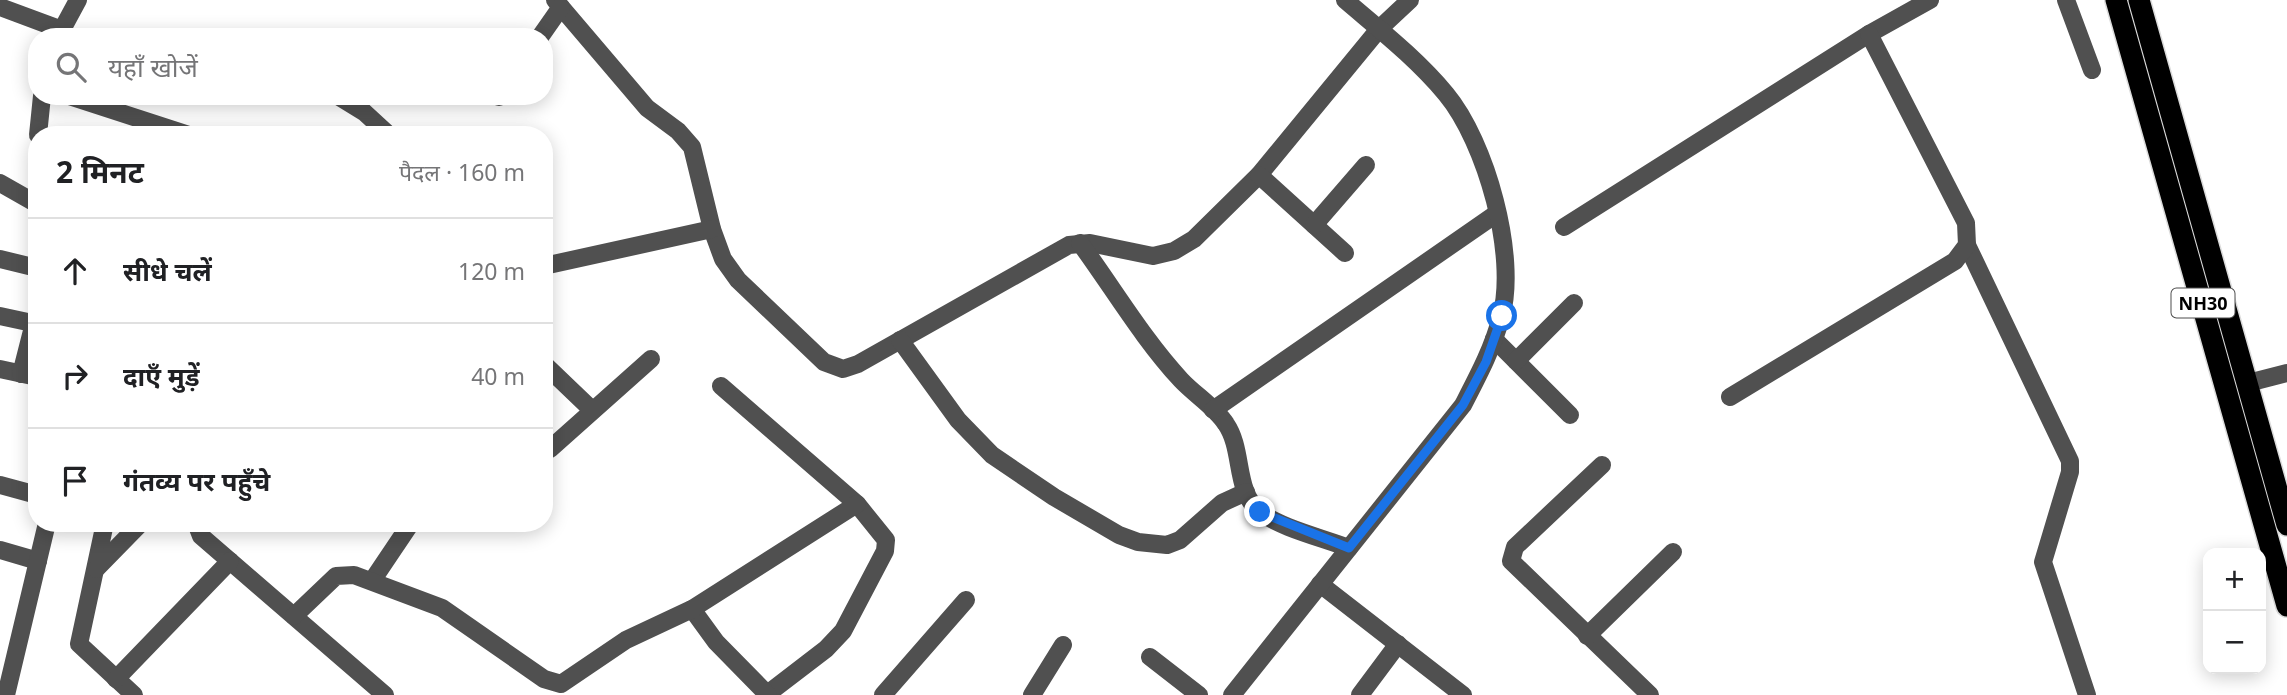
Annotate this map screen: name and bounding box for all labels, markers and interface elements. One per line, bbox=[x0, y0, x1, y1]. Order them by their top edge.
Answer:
search box bbox=[28, 28, 553, 105]
icon: search bbox=[52, 48, 90, 86]
text: यहाँ खोजें bbox=[108, 49, 198, 85]
text: 2 मिनट bbox=[56, 151, 144, 192]
text: पैदल · 160 m bbox=[399, 156, 525, 188]
icon: ahead bbox=[56, 252, 94, 290]
text: सीधे चलें bbox=[123, 253, 212, 289]
text: 120 m bbox=[458, 255, 525, 287]
road number: NH30 bbox=[2172, 288, 2234, 318]
route start bbox=[1486, 300, 1517, 331]
icon: right bbox=[56, 357, 94, 395]
text: दाएँ मुड़ें bbox=[123, 358, 200, 394]
text: 40 m bbox=[471, 360, 525, 392]
icon: arrive bbox=[56, 462, 94, 500]
text: गंतव्य पर पहुँचे bbox=[123, 463, 270, 499]
route end bbox=[1244, 496, 1275, 527]
map controls bbox=[2203, 548, 2266, 674]
button: + bbox=[2203, 548, 2266, 611]
button: − bbox=[2203, 611, 2266, 674]

